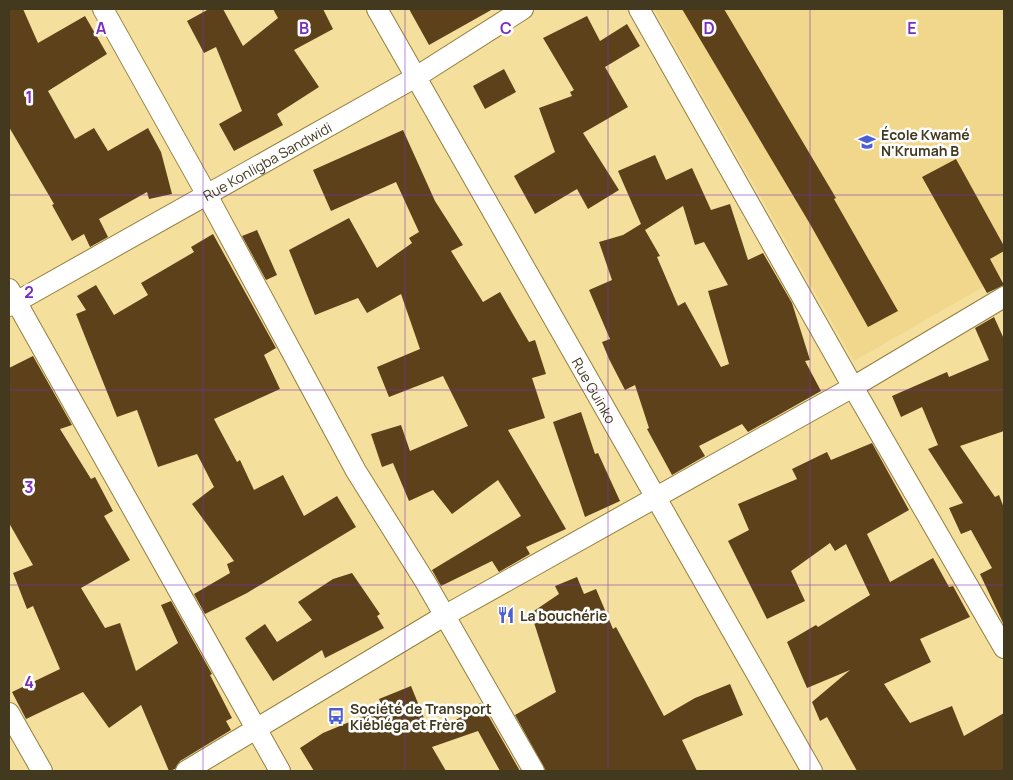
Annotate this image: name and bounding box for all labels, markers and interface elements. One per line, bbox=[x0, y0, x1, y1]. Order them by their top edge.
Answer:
text: A bbox=[96, 17, 107, 39]
text: B bbox=[299, 17, 309, 39]
text: C bbox=[500, 17, 512, 39]
text: D bbox=[703, 17, 715, 39]
text: E bbox=[907, 17, 917, 39]
text: 1 bbox=[25, 86, 33, 108]
street label: Rue Konligba Sandwidi bbox=[199, 117, 335, 205]
place label: École Kwamé N'Krumah B bbox=[881, 125, 970, 160]
school or university icon: École Kwamé N'Krumah B bbox=[857, 132, 877, 152]
text: 2 bbox=[24, 281, 34, 303]
street label: Rue Guinko bbox=[568, 354, 621, 427]
text: 3 bbox=[24, 476, 34, 498]
restaurant icon: La bouchérie bbox=[496, 605, 516, 625]
place label: La bouchérie bbox=[520, 606, 608, 625]
text: 4 bbox=[24, 671, 34, 693]
place label: Société de Transport Kiébléga et Frère bbox=[350, 699, 492, 734]
bus stop icon: Société de Transport Kiébléga et Frère bbox=[326, 706, 346, 726]

